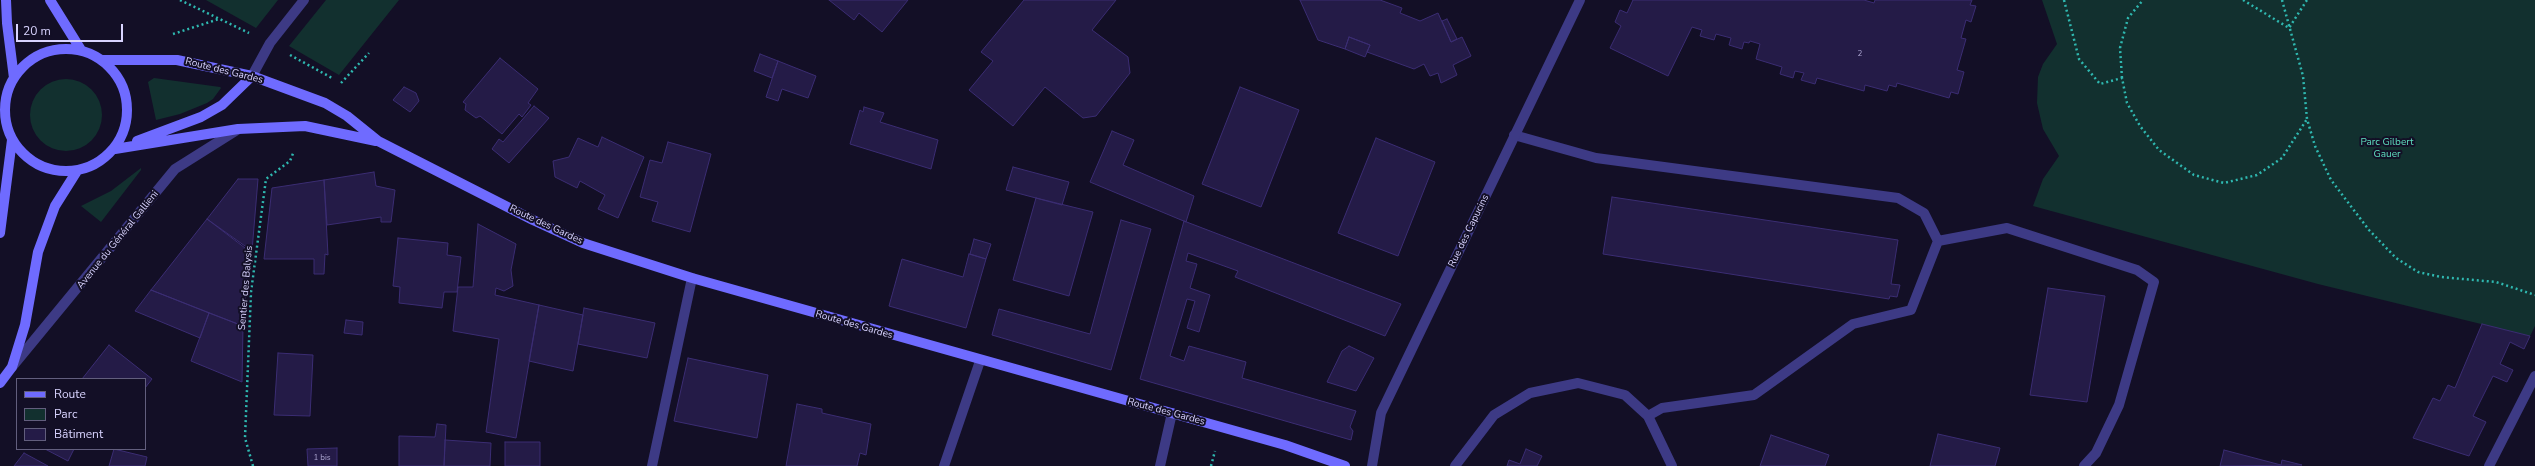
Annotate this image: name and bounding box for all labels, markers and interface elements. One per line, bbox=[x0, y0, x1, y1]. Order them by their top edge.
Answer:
scale bar bbox=[18, 16, 125, 42]
text: 20 m bbox=[23, 23, 51, 39]
house number: 2 bbox=[1858, 49, 1862, 59]
street label: Route des Gardes bbox=[184, 56, 264, 86]
park label: Parc Gilbert Gauer bbox=[2360, 137, 2414, 160]
street label: Avenue du Général Gallieni bbox=[75, 189, 161, 291]
street label: Rue des Capucins bbox=[1446, 193, 1492, 269]
street label: Route des Gardes bbox=[507, 203, 585, 247]
street label: Sentier des Balysis bbox=[236, 245, 256, 331]
street label: Route des Gardes bbox=[814, 308, 894, 342]
legend bbox=[16, 378, 146, 450]
text: Route bbox=[54, 386, 86, 402]
street label: Route des Gardes bbox=[1126, 396, 1206, 428]
text: Parc bbox=[54, 406, 77, 422]
text: Bâtiment bbox=[54, 426, 103, 442]
house number: 1 bis bbox=[313, 453, 331, 463]

